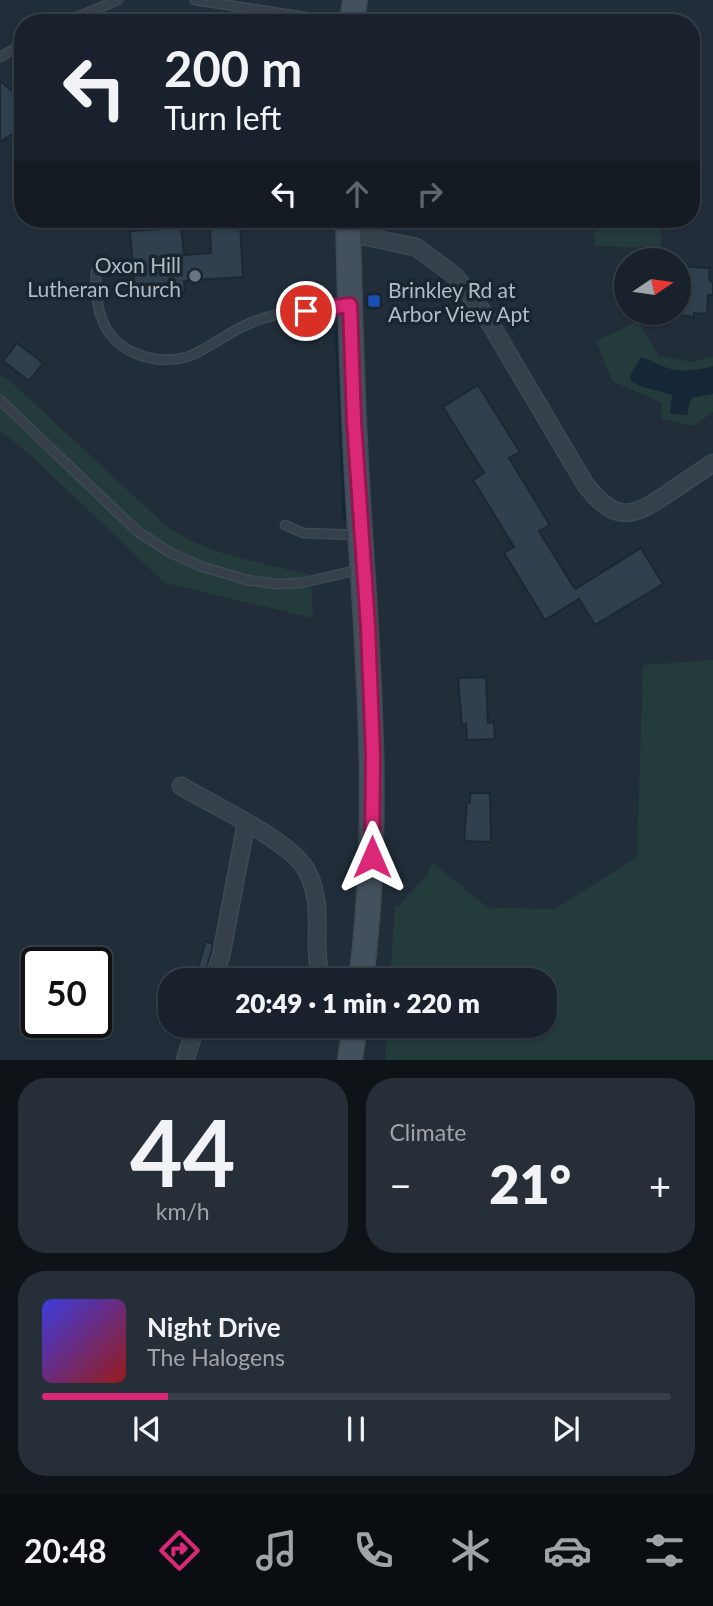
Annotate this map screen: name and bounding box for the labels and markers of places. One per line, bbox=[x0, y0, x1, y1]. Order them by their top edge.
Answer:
place label: Oxon Hill Lutheran Church bbox=[27, 252, 181, 301]
marker: Oxon Hill Lutheran Church bbox=[187, 268, 203, 284]
place label: Brinkley Rd at Arbor View Apt bbox=[388, 277, 530, 326]
pin bbox=[276, 281, 336, 341]
marker: Brinkley Rd at Arbor View Apt bbox=[366, 293, 382, 309]

